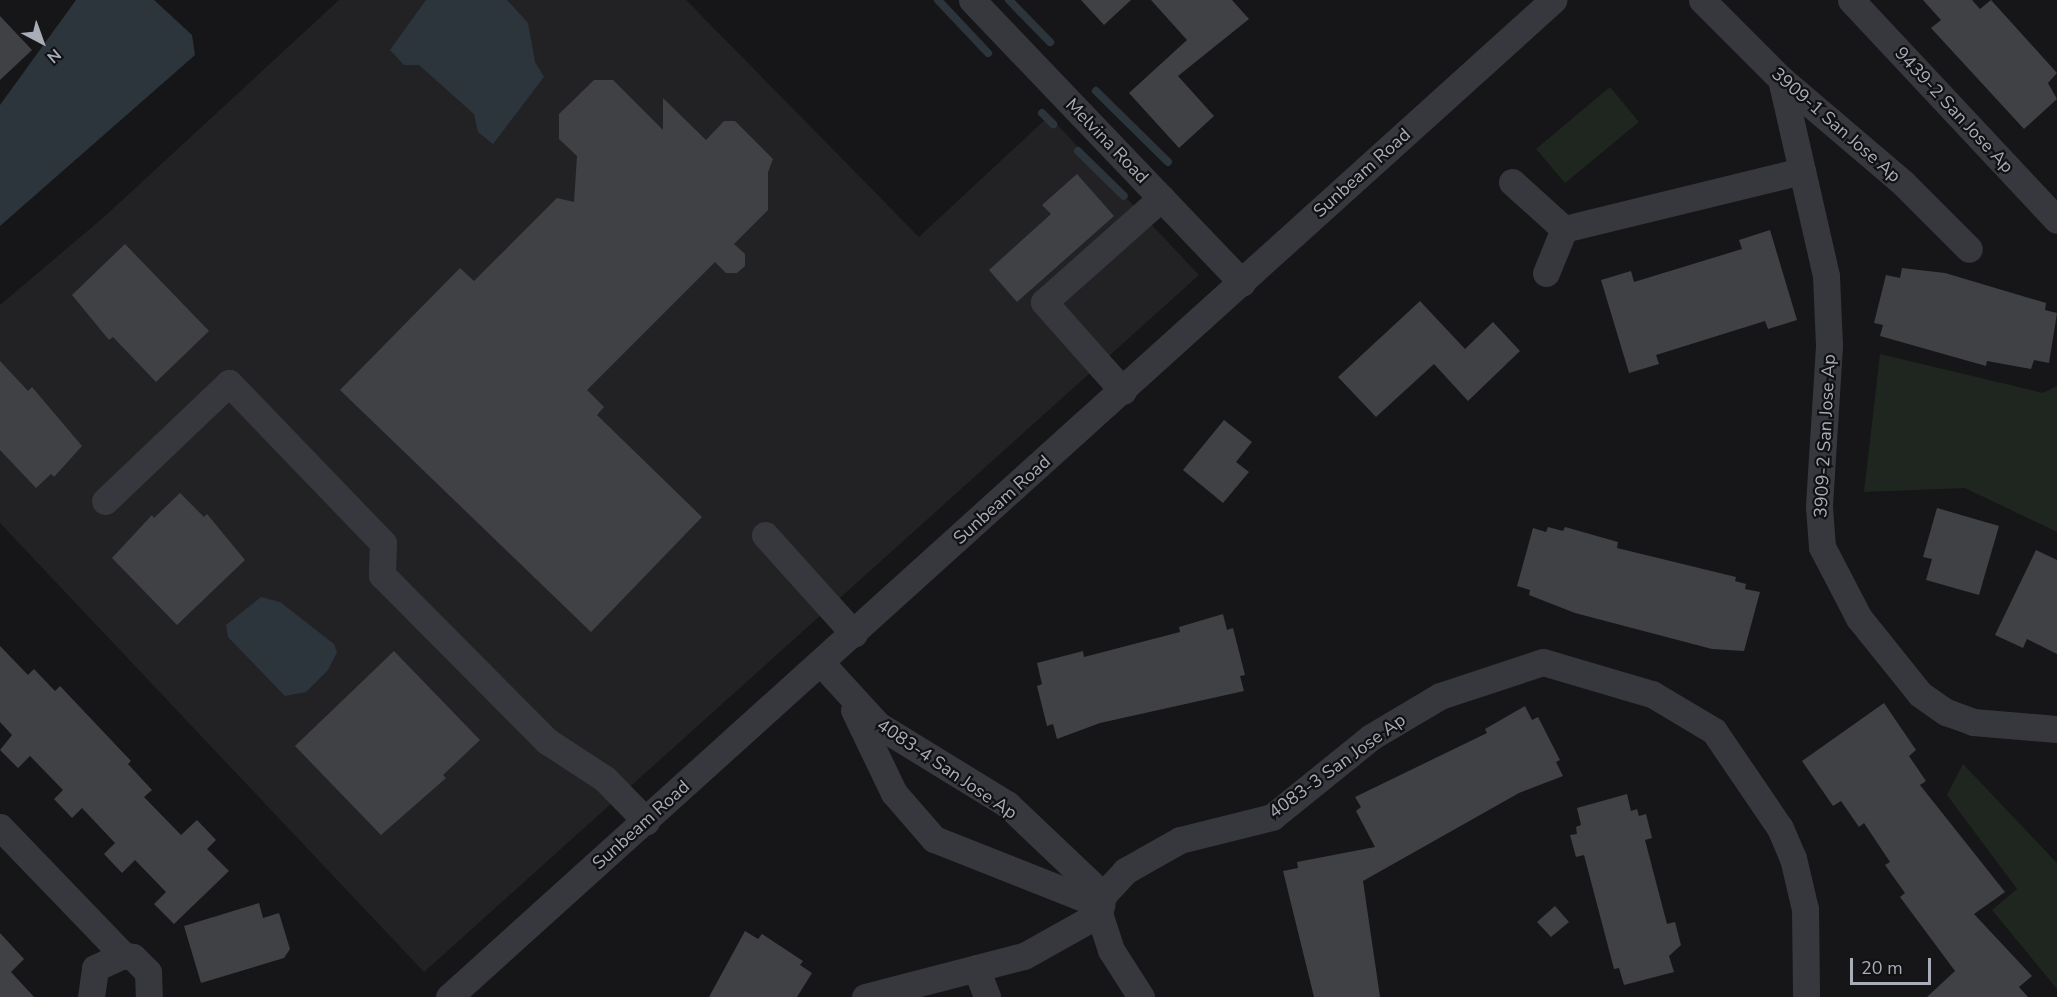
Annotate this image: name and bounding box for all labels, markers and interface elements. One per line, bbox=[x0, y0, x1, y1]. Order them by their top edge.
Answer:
north arrow bbox=[12, 12, 72, 72]
text: N bbox=[42, 43, 66, 68]
street label: 9439-2 San Jose Ap bbox=[1890, 43, 2018, 177]
street label: 3909-1 San Jose Ap bbox=[1767, 63, 1905, 187]
street label: Melvina Road bbox=[1061, 94, 1153, 188]
street label: Sunbeam Road bbox=[1309, 124, 1415, 222]
street label: 3909-2 San Jose Ap bbox=[1810, 354, 1840, 518]
street label: Sunbeam Road bbox=[949, 451, 1055, 549]
street label: 4083-3 San Jose Ap bbox=[1264, 709, 1410, 823]
street label: 4083-4 San Jose Ap bbox=[873, 714, 1021, 824]
street label: Sunbeam Road bbox=[588, 776, 694, 874]
scale bar bbox=[1853, 946, 1934, 984]
text: 20 m bbox=[1861, 956, 1903, 980]

